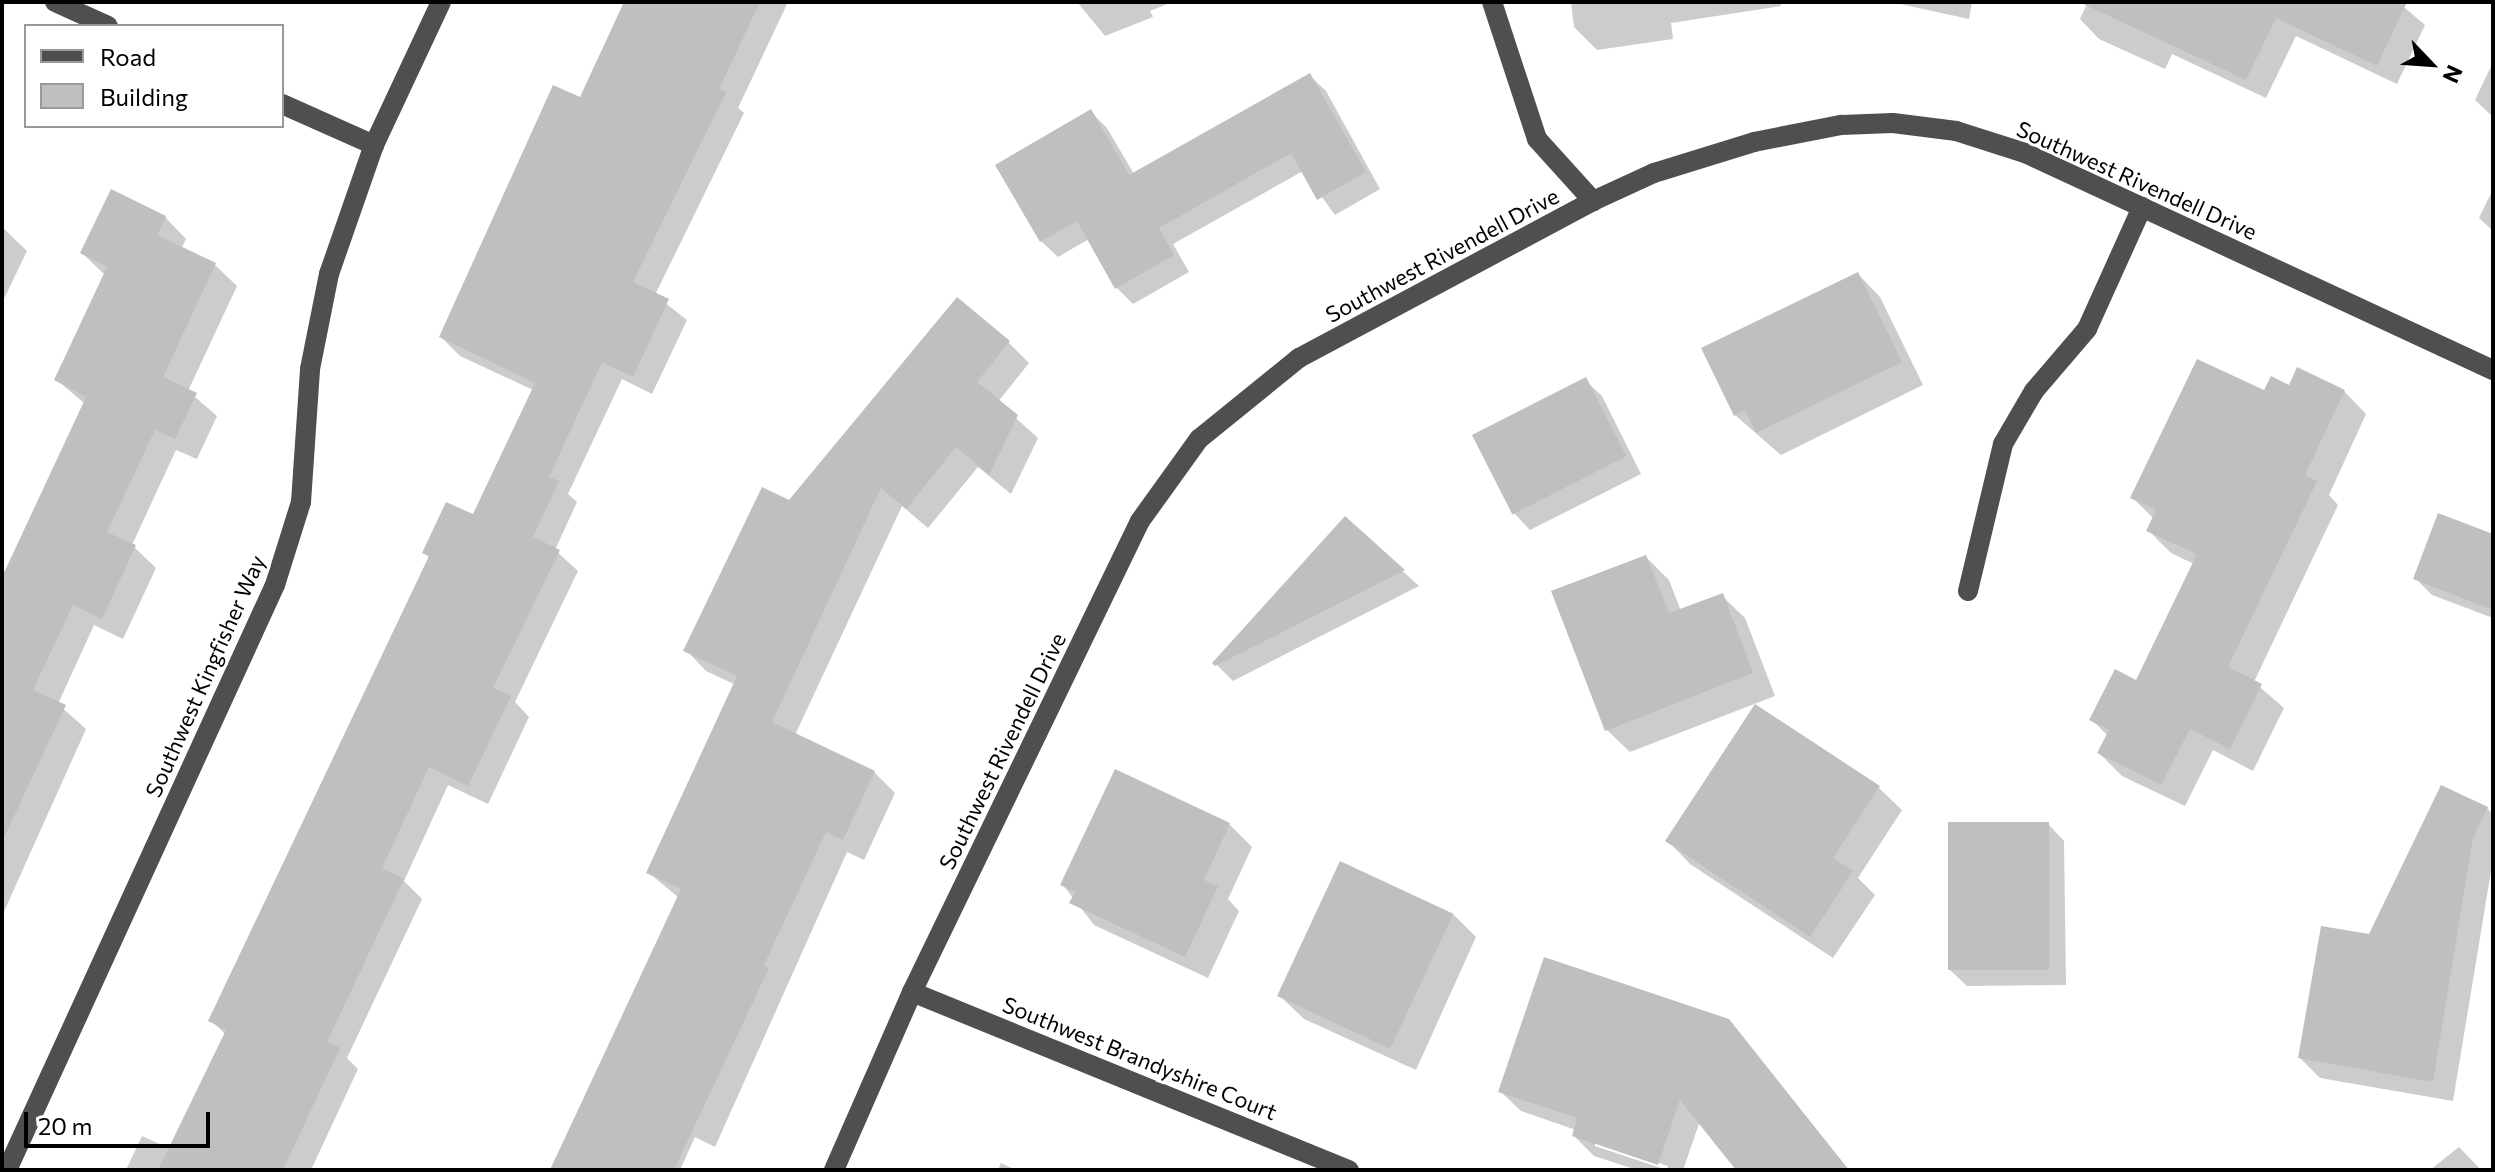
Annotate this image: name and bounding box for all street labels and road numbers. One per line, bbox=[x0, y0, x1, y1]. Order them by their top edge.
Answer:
street label: Southwest Rivendell Drive bbox=[2013, 115, 2261, 245]
street label: Southwest Rivendell Drive bbox=[1321, 182, 1563, 328]
street label: Southwest Kingfisher Way bbox=[140, 551, 270, 801]
street label: Southwest Rivendell Drive bbox=[933, 628, 1071, 874]
street label: Southwest Brandyshire Court bbox=[999, 991, 1281, 1125]

